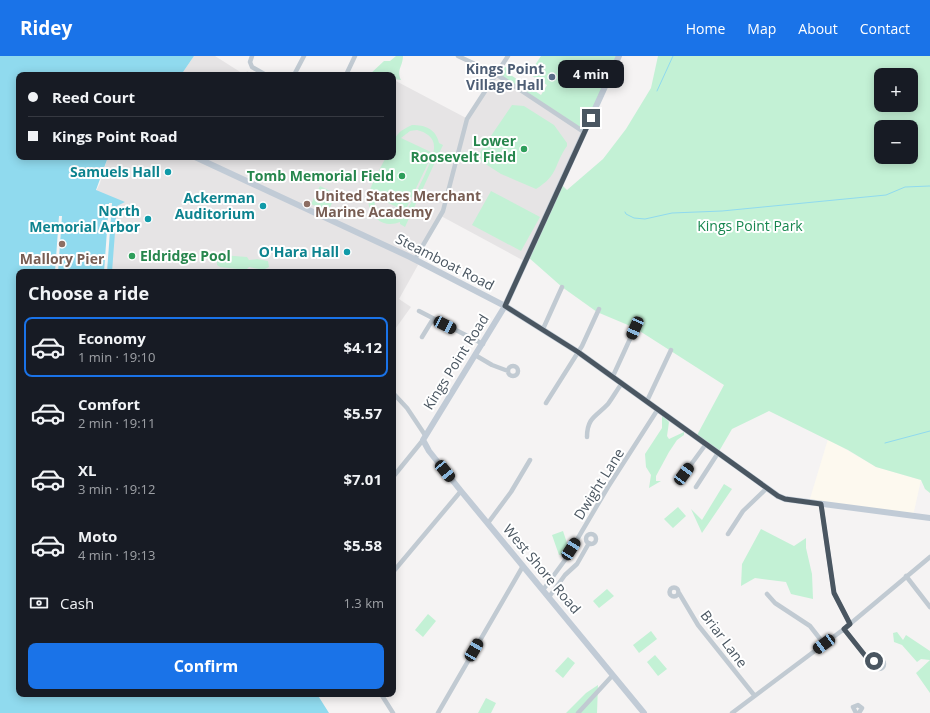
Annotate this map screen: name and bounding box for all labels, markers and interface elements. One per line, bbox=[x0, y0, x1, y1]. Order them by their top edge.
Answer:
text: Ridey bbox=[20, 15, 72, 41]
text: Home bbox=[686, 19, 725, 38]
text: Map bbox=[747, 19, 776, 38]
text: About bbox=[798, 19, 838, 38]
text: Contact bbox=[860, 19, 910, 38]
place label: Kings Point Village Hall bbox=[466, 59, 544, 94]
callout: 4 min bbox=[558, 60, 624, 88]
text: 4 min bbox=[573, 65, 609, 83]
map controls bbox=[874, 68, 918, 164]
button: + bbox=[874, 68, 918, 112]
marker: Kings Point Village Hall bbox=[547, 72, 557, 82]
text: Reed Court bbox=[52, 87, 135, 107]
route end bbox=[582, 109, 600, 127]
button: − bbox=[874, 120, 918, 164]
text: Kings Point Road bbox=[52, 126, 178, 146]
place label: Lower Roosevelt Field bbox=[411, 131, 517, 166]
marker: Lower Roosevelt Field bbox=[519, 144, 529, 154]
place label: Samuels Hall bbox=[70, 162, 160, 181]
place label: Tomb Memorial Field bbox=[247, 166, 394, 185]
marker: Samuels Hall bbox=[163, 167, 173, 177]
marker: Tomb Memorial Field bbox=[397, 171, 407, 181]
place label: United States Merchant Marine Academy bbox=[315, 186, 481, 221]
place label: Ackerman Auditorium bbox=[175, 188, 255, 223]
marker: United States Merchant Marine Academy bbox=[302, 199, 312, 209]
place label: North Memorial Arbor bbox=[29, 201, 141, 236]
marker: Ackerman Auditorium bbox=[258, 201, 268, 211]
marker: North Memorial Arbor bbox=[143, 214, 153, 224]
park label: Kings Point Park bbox=[697, 216, 803, 235]
street label: Steamboat Road bbox=[393, 229, 498, 295]
marker: Mallory Pier bbox=[57, 239, 67, 249]
place label: O'Hara Hall bbox=[259, 242, 339, 261]
place label: Eldridge Pool bbox=[140, 246, 231, 265]
marker: O'Hara Hall bbox=[342, 247, 352, 257]
place label: Mallory Pier bbox=[20, 249, 105, 268]
marker: Eldridge Pool bbox=[127, 251, 137, 261]
text: Choose a ride bbox=[28, 281, 149, 305]
street label: Kings Point Road bbox=[418, 310, 493, 413]
car bbox=[432, 314, 458, 336]
car bbox=[625, 315, 645, 341]
text: Economy bbox=[78, 328, 146, 348]
icon: car bbox=[30, 329, 66, 365]
text: $4.12 bbox=[343, 337, 382, 357]
text: 1 min · 19:10 bbox=[78, 348, 155, 366]
text: Comfort bbox=[78, 394, 140, 414]
icon: car bbox=[30, 395, 66, 431]
text: $5.57 bbox=[343, 403, 382, 423]
text: 2 min · 19:11 bbox=[78, 414, 155, 432]
street label: Dwight Lane bbox=[569, 444, 628, 523]
car bbox=[433, 458, 457, 484]
text: XL bbox=[78, 460, 96, 480]
icon: car bbox=[30, 461, 66, 497]
car bbox=[672, 461, 696, 487]
text: $7.01 bbox=[343, 469, 382, 489]
text: 3 min · 19:12 bbox=[78, 480, 155, 498]
street label: West Shore Road bbox=[499, 520, 585, 617]
text: Moto bbox=[78, 526, 117, 546]
icon: car bbox=[30, 527, 66, 563]
text: $5.58 bbox=[343, 535, 382, 555]
car bbox=[559, 536, 583, 562]
text: 4 min · 19:13 bbox=[78, 546, 155, 564]
icon: cash bbox=[28, 592, 50, 614]
text: Cash bbox=[60, 593, 94, 613]
text: 1.3 km bbox=[343, 594, 384, 612]
street label: Briar Lane bbox=[697, 606, 752, 671]
car bbox=[811, 632, 837, 656]
car bbox=[463, 637, 485, 663]
button: Confirm bbox=[28, 643, 384, 689]
route start bbox=[865, 652, 883, 670]

